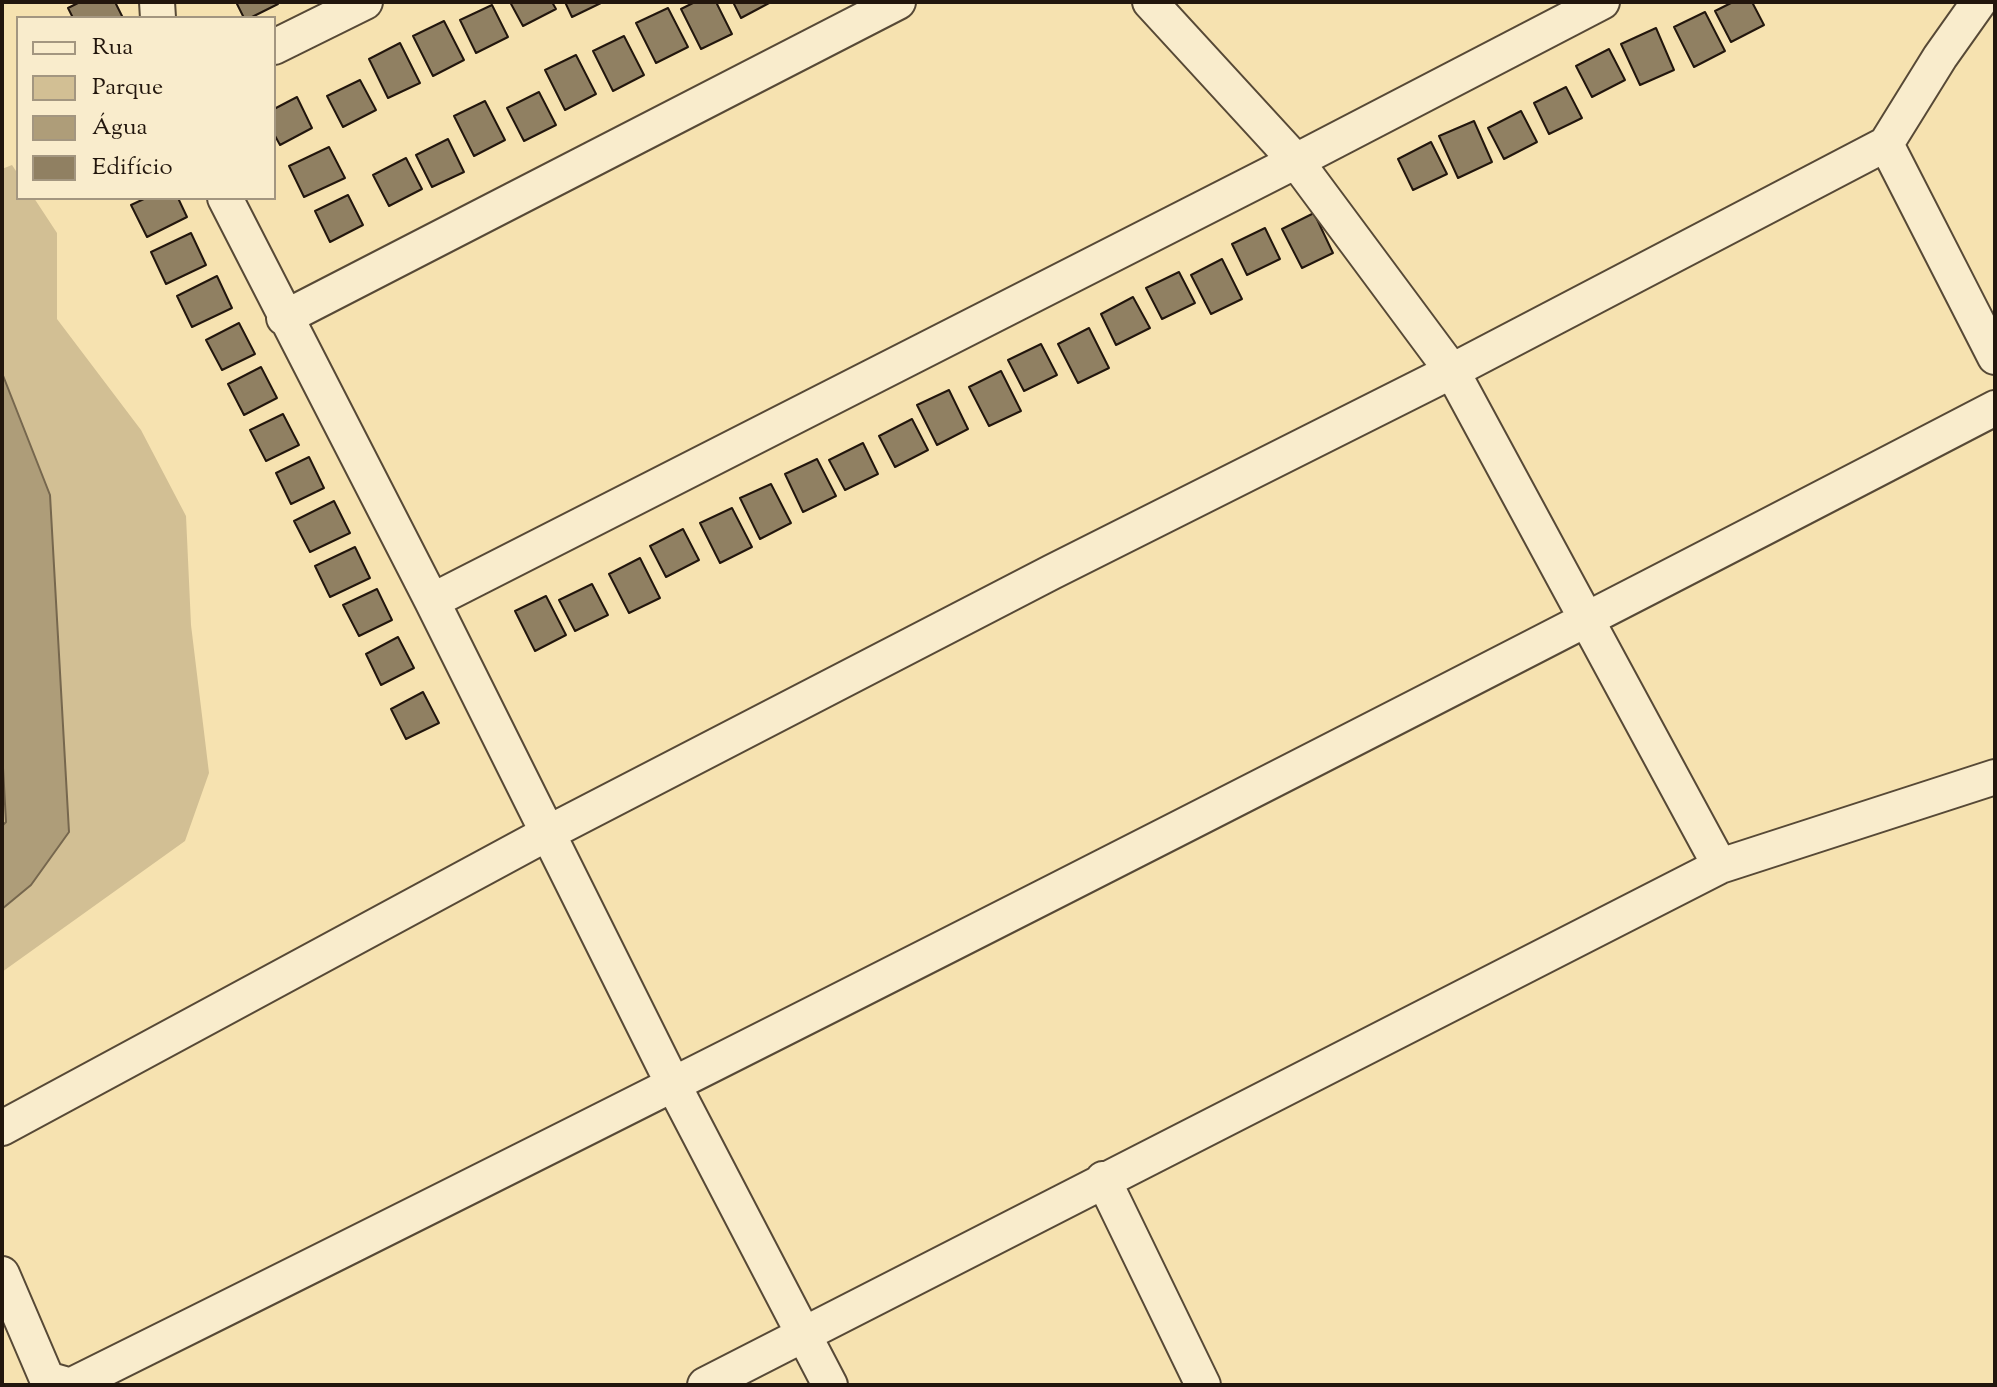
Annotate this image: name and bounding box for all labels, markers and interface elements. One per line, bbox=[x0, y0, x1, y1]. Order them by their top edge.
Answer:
legend bbox=[16, 16, 276, 200]
text: Rua bbox=[92, 31, 133, 65]
text: Parque bbox=[92, 71, 163, 105]
text: Água bbox=[92, 111, 148, 145]
text: Edifício bbox=[92, 151, 173, 185]

